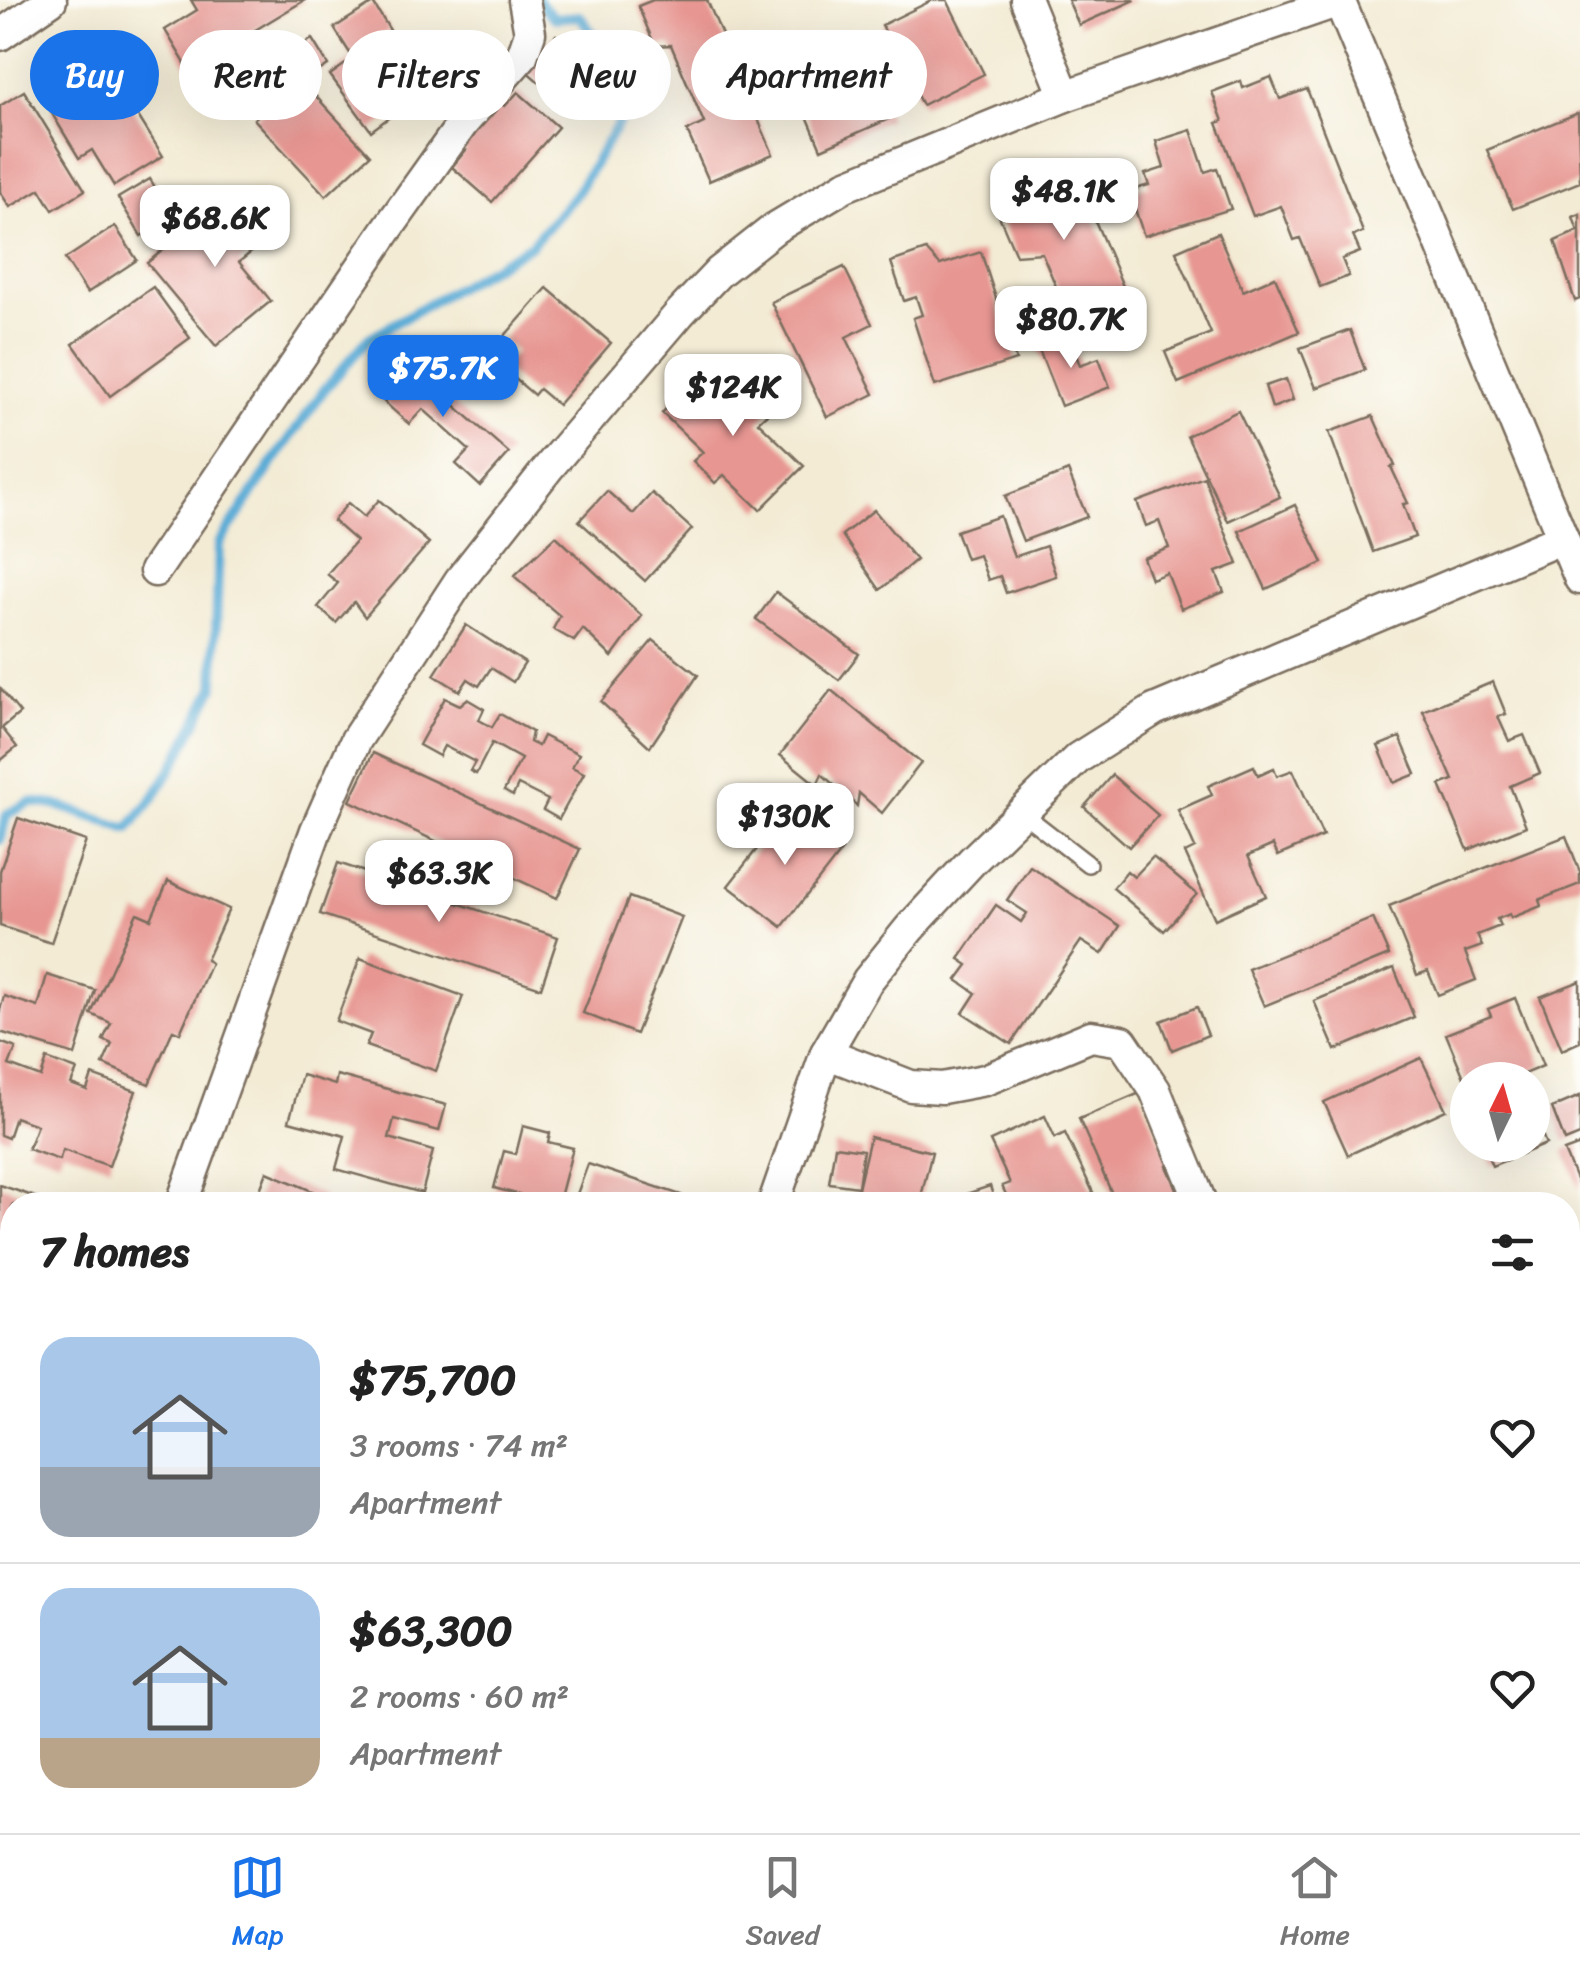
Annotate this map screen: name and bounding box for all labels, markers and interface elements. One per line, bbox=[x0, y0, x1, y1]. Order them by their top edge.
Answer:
chip: Buy bbox=[30, 30, 159, 120]
chip: Rent bbox=[179, 30, 322, 120]
chip: Filters bbox=[342, 30, 515, 120]
chip: New bbox=[535, 30, 671, 120]
chip: Apartment bbox=[691, 30, 927, 120]
pin: $48.1K bbox=[983, 158, 1145, 243]
text: $48.1K bbox=[1012, 162, 1116, 219]
pin: $68.6K bbox=[134, 185, 296, 270]
text: $68.6K bbox=[162, 189, 268, 246]
pin: $80.7K bbox=[990, 286, 1152, 371]
text: $80.7K bbox=[1017, 290, 1125, 347]
pin: $75.7K bbox=[362, 335, 524, 420]
text: $75.7K bbox=[390, 339, 496, 396]
pin: $124K bbox=[663, 354, 803, 439]
text: $124K bbox=[686, 358, 780, 415]
pin: $130K bbox=[715, 783, 855, 868]
text: $130K bbox=[739, 787, 831, 844]
pin: $63.3K bbox=[358, 840, 520, 925]
text: $63.3K bbox=[387, 844, 491, 901]
north arrow bbox=[1450, 1062, 1550, 1162]
map controls bbox=[1450, 1062, 1550, 1162]
text: 7 homes bbox=[40, 1215, 189, 1289]
icon: filters bbox=[1485, 1225, 1540, 1280]
text: $75,700 bbox=[350, 1343, 516, 1417]
icon: home bbox=[120, 1377, 240, 1497]
icon: heart bbox=[1485, 1410, 1540, 1465]
text: 3 rooms · 74 m² bbox=[350, 1417, 568, 1474]
text: Apartment bbox=[350, 1474, 501, 1531]
text: $63,300 bbox=[350, 1594, 513, 1668]
icon: home bbox=[120, 1628, 240, 1748]
icon: heart bbox=[1485, 1661, 1540, 1716]
text: 2 rooms · 60 m² bbox=[350, 1668, 569, 1725]
text: Apartment bbox=[350, 1725, 501, 1782]
tab: Map bbox=[230, 1850, 285, 1959]
tab: Saved bbox=[746, 1850, 819, 1959]
tab: Home bbox=[1280, 1850, 1350, 1959]

